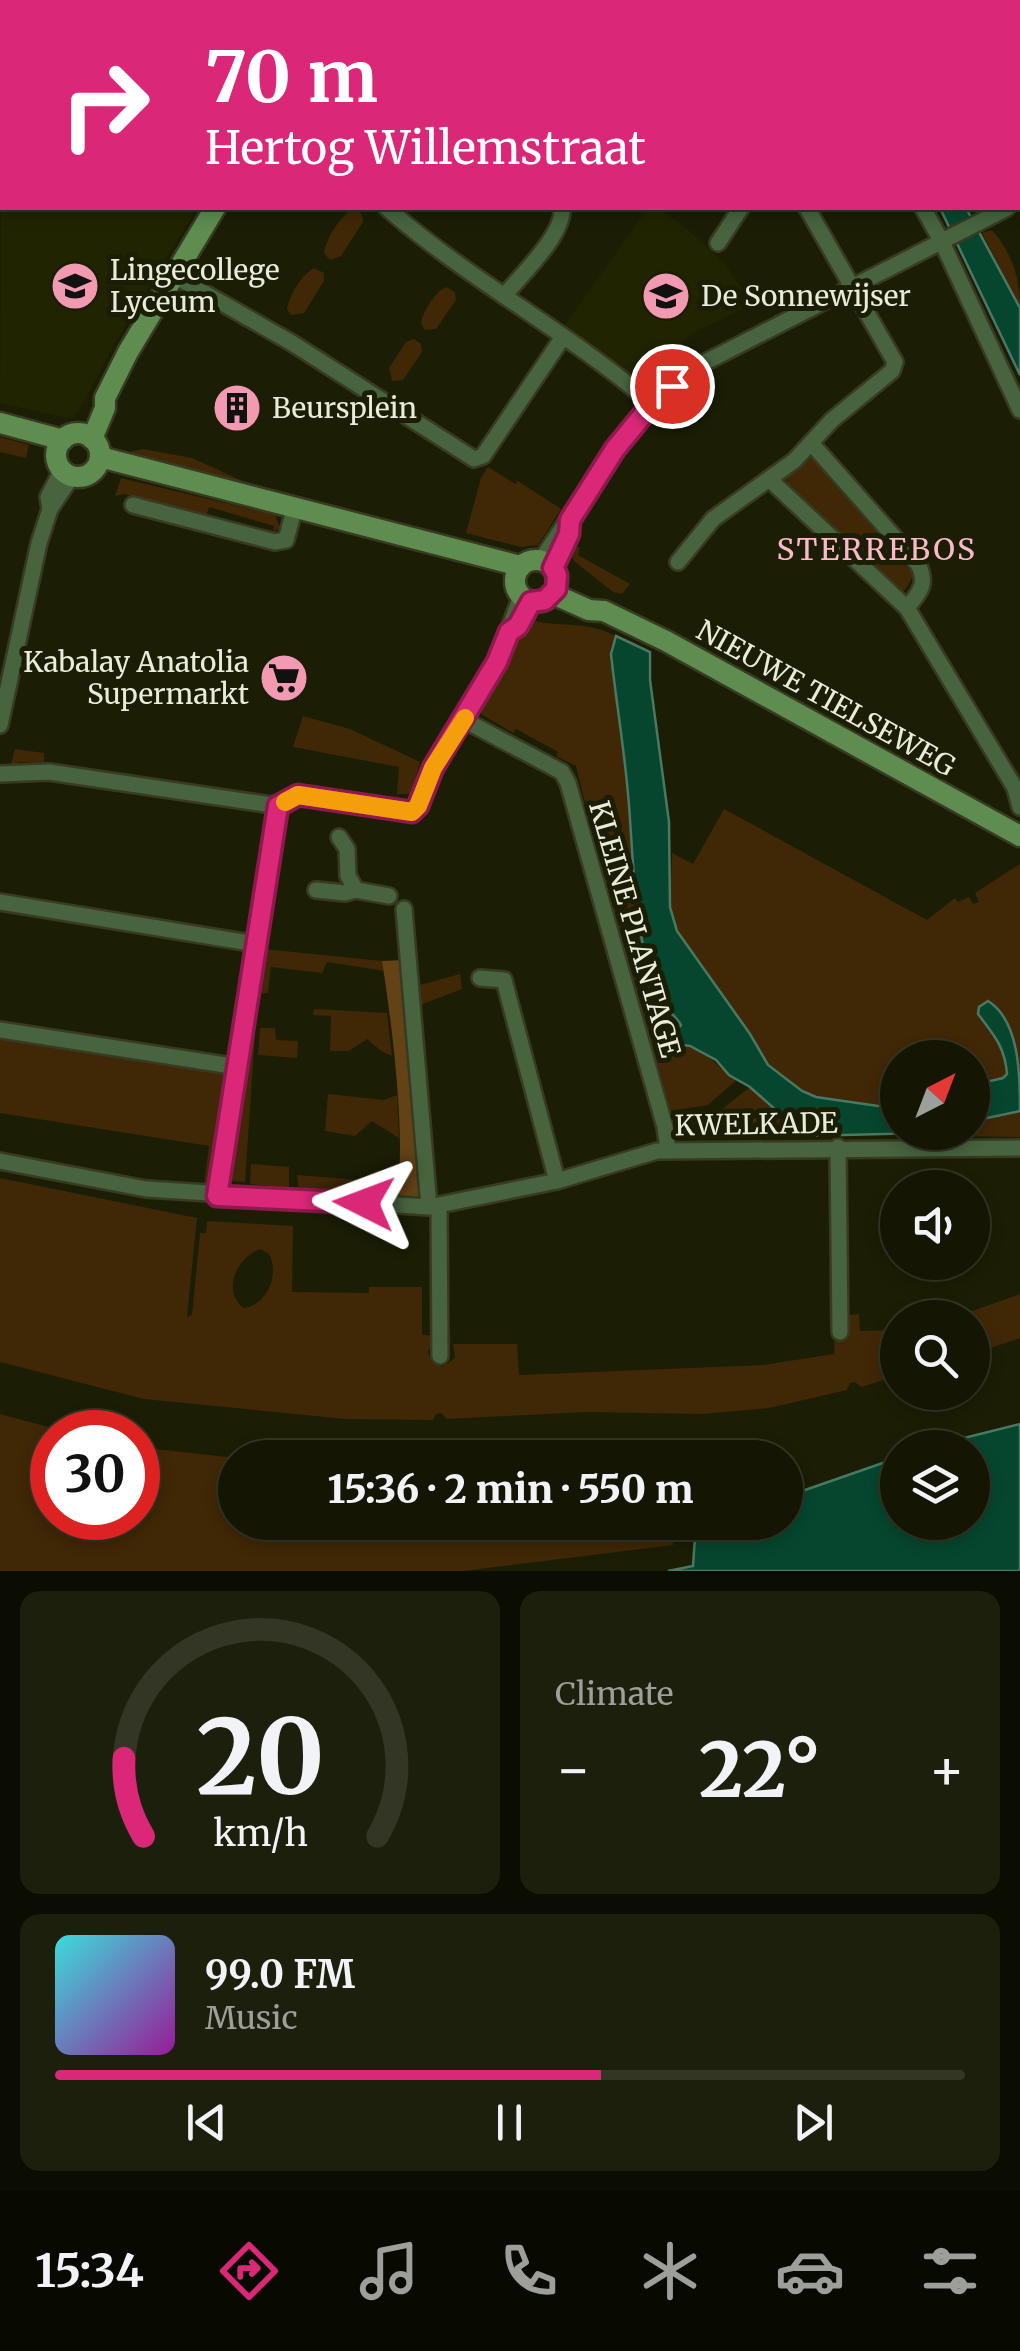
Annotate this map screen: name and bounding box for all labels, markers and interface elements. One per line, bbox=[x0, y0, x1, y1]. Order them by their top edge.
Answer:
text: 70 m bbox=[205, 33, 378, 121]
icon: right bbox=[40, 40, 170, 170]
text: Hertog Willemstraat bbox=[205, 120, 646, 176]
place label: Lingecollege Lyceum bbox=[110, 252, 280, 320]
school or university icon: Lingecollege Lyceum bbox=[49, 260, 101, 312]
school or university icon: De Sonnewijser bbox=[640, 270, 692, 322]
place label: De Sonnewijser bbox=[701, 278, 911, 314]
pin bbox=[630, 344, 715, 429]
icon: arrive bbox=[645, 359, 700, 414]
building icon: Beursplein bbox=[211, 382, 263, 434]
place label: Beursplein bbox=[272, 390, 417, 426]
district label: STERREBOS bbox=[777, 530, 977, 568]
street label: NIEUWE TIELSEWEG bbox=[690, 612, 962, 784]
place label: Kabalay Anatolia Supermarkt bbox=[23, 644, 249, 712]
supermarket icon: Kabalay Anatolia Supermarkt bbox=[258, 652, 310, 704]
street label: KLEINE PLANTAGE bbox=[581, 797, 689, 1062]
north arrow bbox=[880, 1040, 990, 1150]
map controls bbox=[880, 1040, 990, 1540]
street label: KWELKADE bbox=[674, 1105, 838, 1143]
position arrow bbox=[312, 1151, 416, 1255]
button: sound bbox=[880, 1170, 990, 1280]
button: search bbox=[880, 1300, 990, 1410]
speed limit sign: 30 bbox=[30, 1410, 160, 1540]
button: layers bbox=[880, 1430, 990, 1540]
text: 15:36 · 2 min · 550 m bbox=[328, 1466, 693, 1513]
text: Climate bbox=[555, 1674, 673, 1714]
text: 20 bbox=[196, 1692, 324, 1822]
text: 22° bbox=[699, 1723, 821, 1817]
text: − bbox=[555, 1735, 592, 1804]
text: + bbox=[928, 1735, 965, 1804]
text: km/h bbox=[213, 1811, 307, 1856]
text: 99.0 FM bbox=[205, 1951, 355, 1998]
text: Music bbox=[205, 1998, 298, 2038]
icon: previous bbox=[179, 2095, 234, 2150]
icon: pause bbox=[482, 2095, 537, 2150]
icon: next bbox=[786, 2095, 841, 2150]
icon: directions bbox=[214, 2236, 284, 2306]
icon: music bbox=[354, 2236, 424, 2306]
icon: phone bbox=[494, 2236, 564, 2306]
icon: climate bbox=[635, 2236, 705, 2306]
icon: car bbox=[775, 2236, 845, 2306]
icon: filters bbox=[915, 2236, 985, 2306]
text: 15:34 bbox=[35, 2243, 144, 2299]

